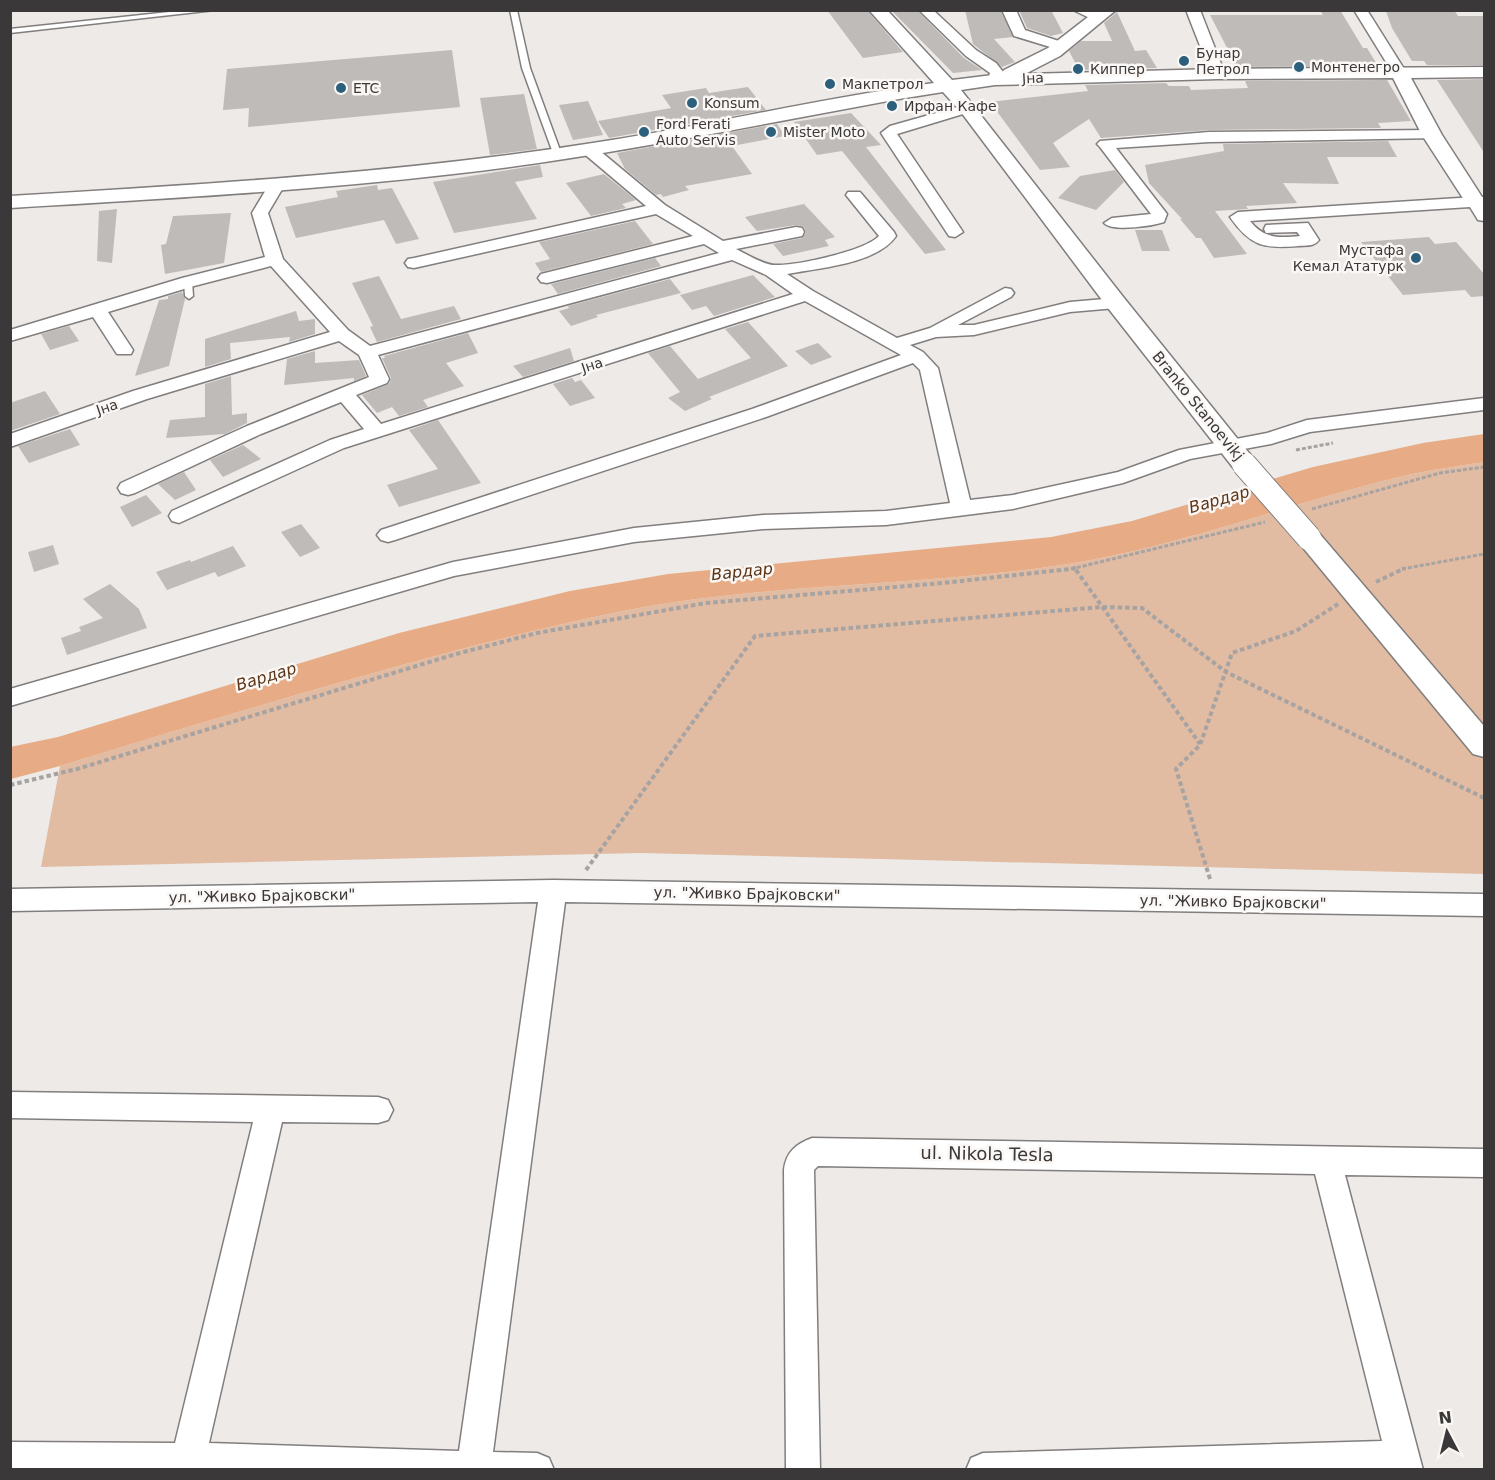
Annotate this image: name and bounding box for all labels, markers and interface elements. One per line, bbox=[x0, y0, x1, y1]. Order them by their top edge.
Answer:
place label: Бунар Петрол bbox=[1196, 45, 1250, 77]
marker: Бунар Петрол bbox=[1177, 54, 1191, 68]
place label: Монтенегро bbox=[1311, 59, 1400, 75]
marker: Монтенегро bbox=[1292, 60, 1306, 74]
place label: Киппер bbox=[1090, 61, 1145, 77]
marker: Киппер bbox=[1071, 62, 1085, 76]
street label: Јна bbox=[1021, 69, 1044, 87]
place label: Макпетрол bbox=[842, 76, 923, 92]
marker: Макпетрол bbox=[823, 77, 837, 91]
place label: ETC bbox=[353, 80, 380, 96]
marker: ETC bbox=[334, 81, 348, 95]
place label: Konsum bbox=[704, 95, 760, 111]
marker: Konsum bbox=[685, 96, 699, 110]
place label: Ирфан Кафе bbox=[904, 98, 997, 114]
marker: Ирфан Кафе bbox=[885, 99, 899, 113]
place label: Ford Ferati Auto Servis bbox=[656, 116, 736, 148]
place label: Mister Moto bbox=[783, 124, 865, 140]
marker: Ford Ferati Auto Servis bbox=[637, 125, 651, 139]
marker: Mister Moto bbox=[764, 125, 778, 139]
place label: Мустафа Кемал Ататурк bbox=[1293, 242, 1404, 274]
marker: Мустафа Кемал Ататурк bbox=[1409, 251, 1423, 265]
street label: Branko Stanoevikj bbox=[1148, 348, 1248, 464]
street label: Јна bbox=[578, 354, 605, 376]
street label: Јна bbox=[93, 396, 120, 418]
water label: Вардар bbox=[1187, 482, 1252, 517]
water label: Вардар bbox=[710, 559, 774, 584]
water label: Вардар bbox=[234, 658, 299, 695]
street label: ул. "Живко Брајковски" bbox=[653, 883, 841, 905]
street label: ул. "Живко Брајковски" bbox=[168, 885, 356, 907]
street label: ул. "Живко Брајковски" bbox=[1139, 891, 1327, 913]
street label: ul. Nikola Tesla bbox=[920, 1142, 1054, 1165]
north arrow bbox=[1417, 1402, 1477, 1462]
text: N bbox=[1437, 1407, 1453, 1428]

